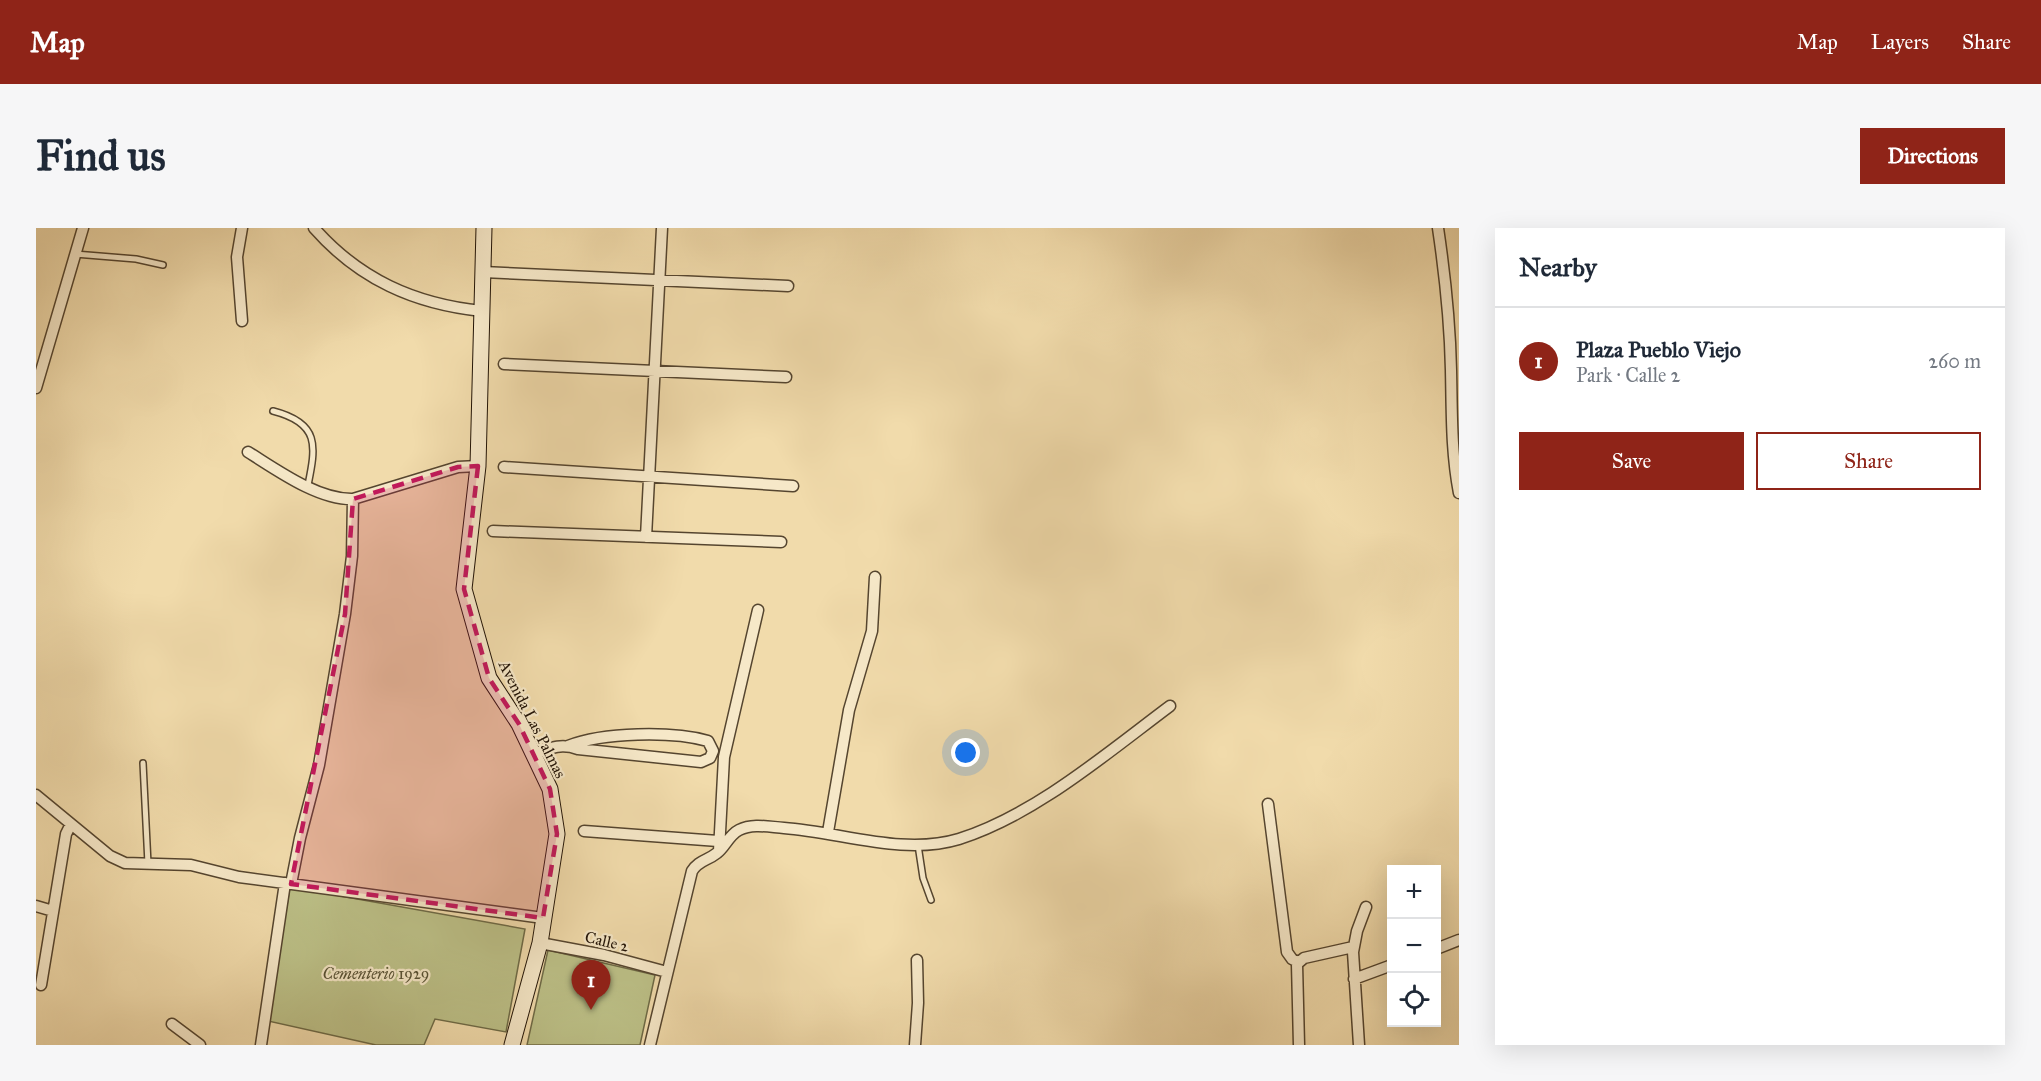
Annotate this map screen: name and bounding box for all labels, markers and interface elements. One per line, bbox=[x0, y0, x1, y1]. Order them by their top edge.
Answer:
text: Map bbox=[30, 25, 85, 60]
text: Map bbox=[1797, 29, 1838, 55]
text: Layers bbox=[1871, 29, 1929, 55]
text: Share bbox=[1962, 29, 2011, 55]
button: Directions bbox=[1860, 128, 2005, 184]
text: Find us bbox=[36, 130, 166, 182]
text: Nearby bbox=[1519, 251, 1597, 283]
text: Plaza Pueblo Viejo bbox=[1576, 336, 1741, 363]
text: 1 bbox=[1535, 349, 1542, 373]
text: 260 m bbox=[1928, 349, 1981, 373]
text: Park · Calle 2 bbox=[1576, 363, 1680, 387]
button: Save bbox=[1519, 432, 1744, 490]
button: Share bbox=[1756, 432, 1981, 490]
street label: Avenida Las Palmas bbox=[494, 656, 570, 781]
your location bbox=[951, 738, 980, 767]
map controls bbox=[1387, 865, 1441, 1027]
button: + bbox=[1387, 865, 1441, 919]
button: − bbox=[1387, 919, 1441, 973]
street label: Calle 2 bbox=[583, 927, 631, 956]
pin: 1 bbox=[572, 960, 610, 1010]
park label: Cementerio 1929 bbox=[323, 964, 429, 983]
button: locate bbox=[1387, 973, 1441, 1027]

